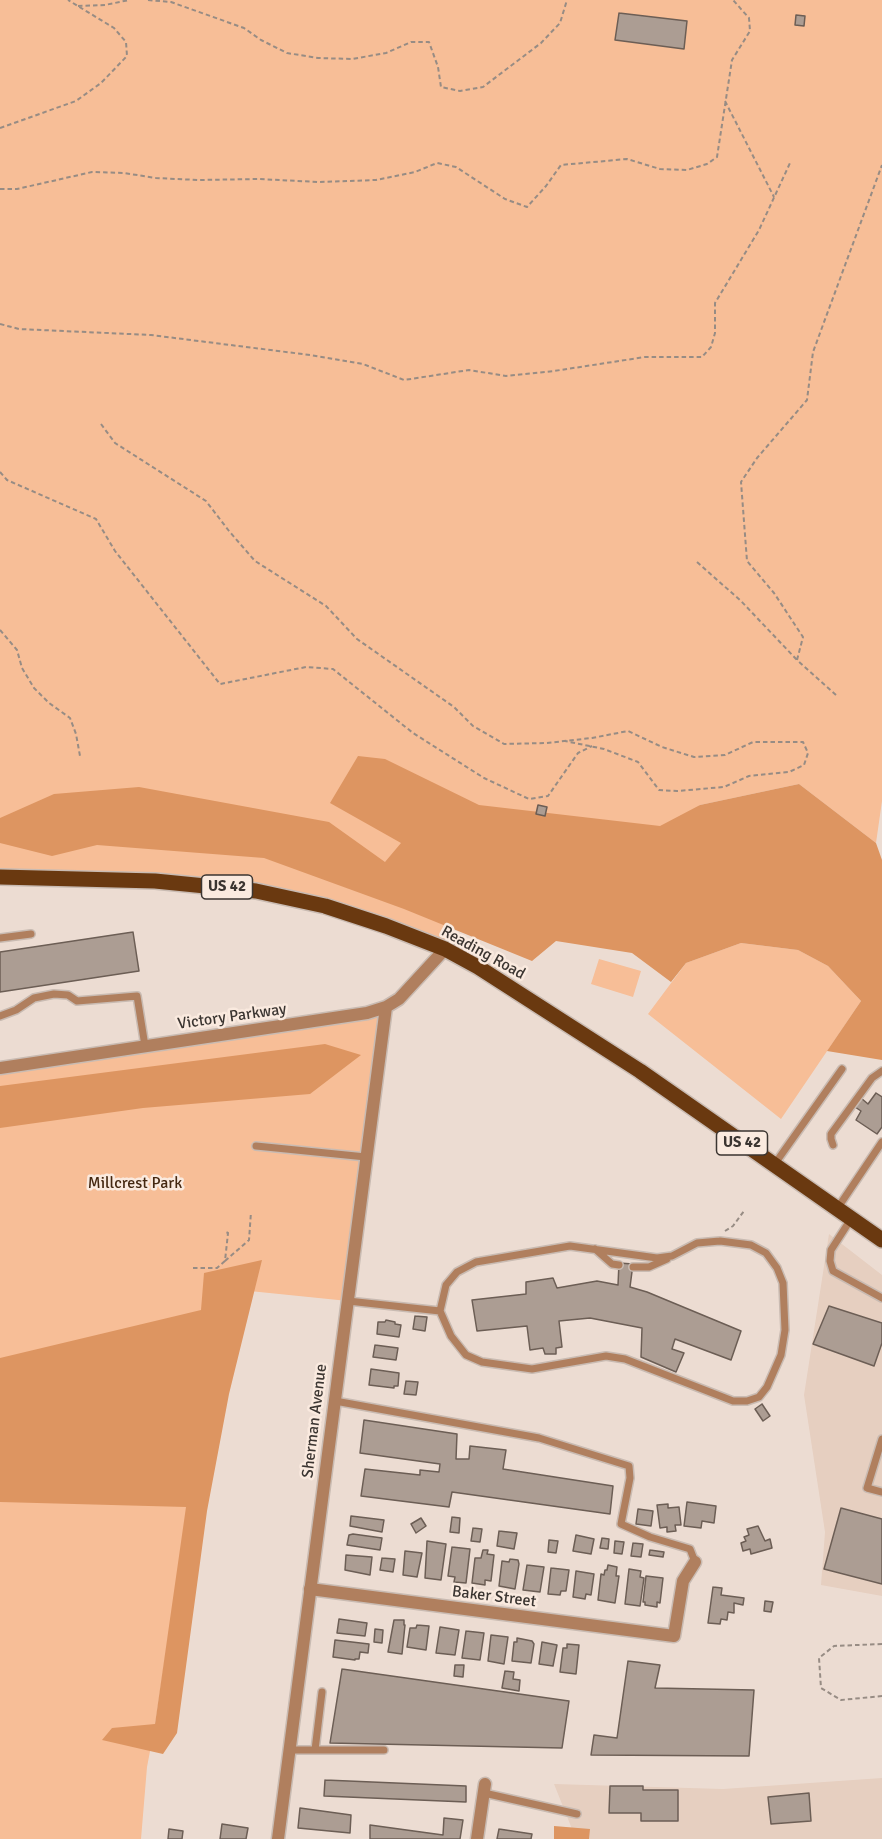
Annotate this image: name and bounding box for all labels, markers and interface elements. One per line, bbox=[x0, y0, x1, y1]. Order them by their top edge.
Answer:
road number: US 42 bbox=[202, 875, 252, 899]
street label: Reading Road bbox=[438, 922, 528, 984]
street label: Victory Parkway bbox=[176, 1000, 288, 1034]
road number: US 42 bbox=[716, 1131, 768, 1155]
park label: Millcrest Park bbox=[88, 1174, 182, 1194]
street label: Sherman Avenue bbox=[298, 1363, 332, 1479]
street label: Baker Street bbox=[451, 1582, 537, 1612]

